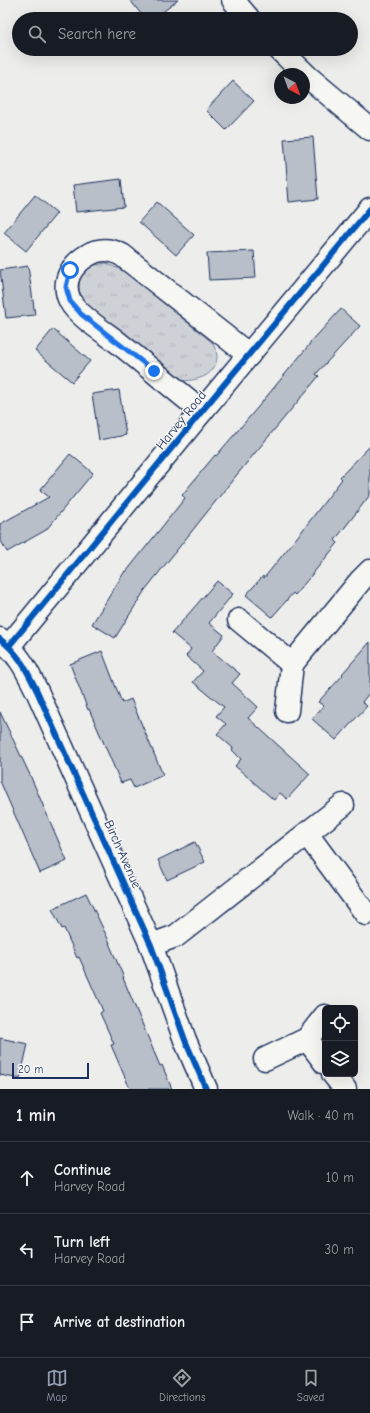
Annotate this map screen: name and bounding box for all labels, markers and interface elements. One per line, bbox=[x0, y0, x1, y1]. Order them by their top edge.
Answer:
search box bbox=[12, 12, 358, 56]
icon: search bbox=[26, 23, 48, 45]
text: Search here bbox=[58, 25, 136, 43]
north arrow bbox=[274, 68, 310, 104]
route start bbox=[61, 261, 79, 279]
route end bbox=[145, 362, 163, 380]
street label: Harvey Road bbox=[153, 388, 209, 452]
street label: Birch Avenue bbox=[101, 818, 145, 891]
map controls bbox=[322, 1005, 358, 1077]
button: locate bbox=[322, 1005, 358, 1041]
button: layers bbox=[322, 1041, 358, 1077]
scale bar bbox=[12, 1061, 89, 1080]
text: 20 m bbox=[18, 1063, 43, 1076]
text: 1 min bbox=[16, 1106, 56, 1125]
text: Walk · 40 m bbox=[287, 1108, 354, 1123]
text: Continue bbox=[54, 1161, 111, 1179]
icon: ahead bbox=[16, 1167, 38, 1189]
text: 10 m bbox=[326, 1170, 354, 1185]
text: Harvey Road bbox=[54, 1179, 125, 1194]
text: Turn left bbox=[54, 1233, 110, 1251]
icon: left bbox=[16, 1239, 38, 1261]
text: 30 m bbox=[324, 1242, 354, 1257]
text: Harvey Road bbox=[54, 1251, 125, 1266]
icon: arrive bbox=[16, 1311, 38, 1333]
text: Arrive at destination bbox=[54, 1313, 185, 1331]
tab: Map bbox=[46, 1367, 68, 1404]
tab: Directions bbox=[159, 1367, 206, 1404]
tab: Saved bbox=[297, 1367, 324, 1404]

